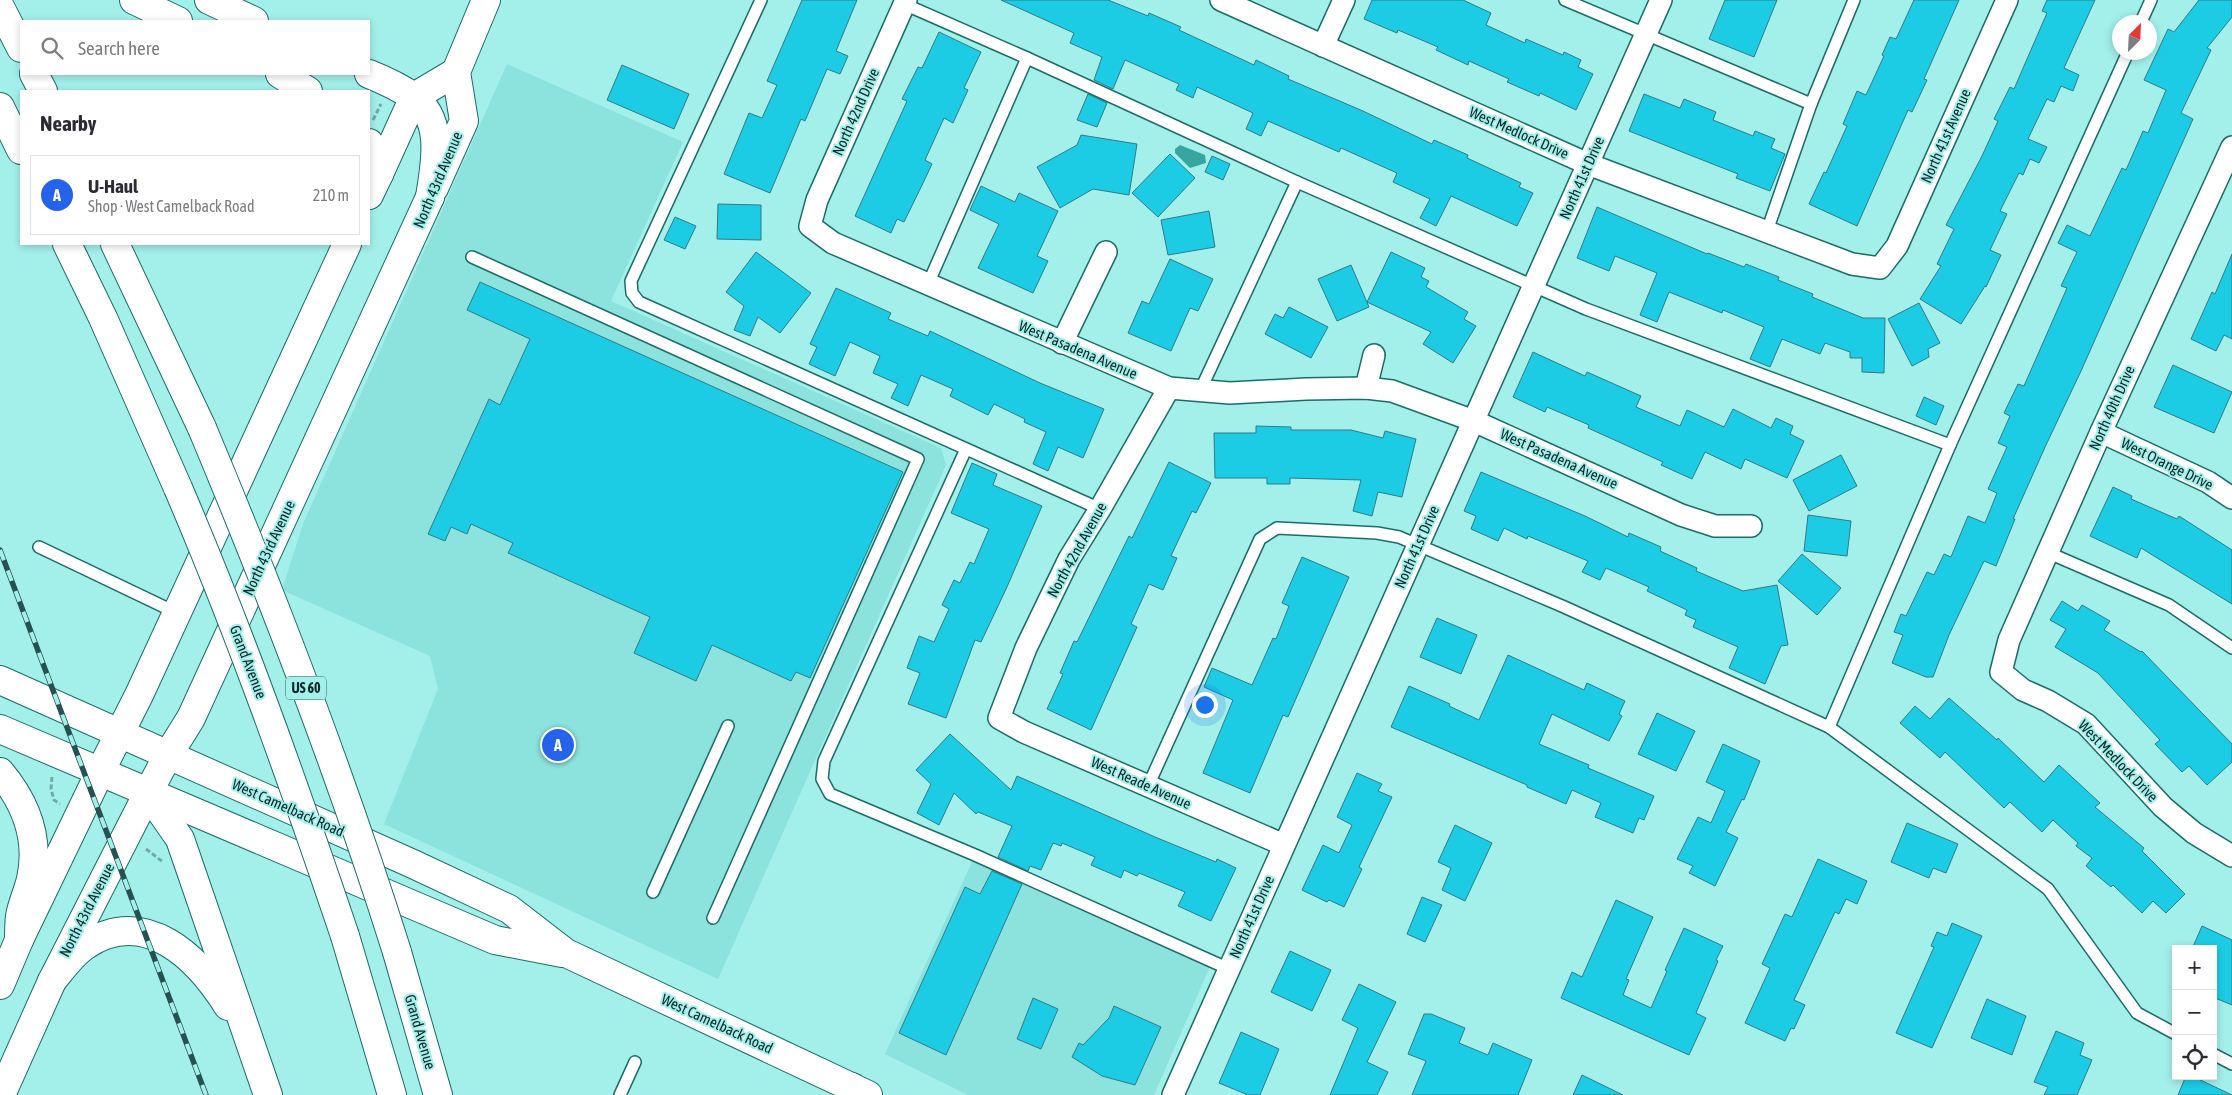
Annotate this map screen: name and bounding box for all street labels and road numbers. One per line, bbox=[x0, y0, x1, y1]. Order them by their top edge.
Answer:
street label: North 42nd Drive bbox=[829, 65, 882, 158]
street label: North 41st Avenue bbox=[1917, 86, 1974, 185]
street label: West Medlock Drive bbox=[1467, 103, 1572, 162]
street label: North 43rd Avenue bbox=[410, 129, 466, 231]
street label: North 41st Drive bbox=[1556, 134, 1607, 222]
street label: West Pasadena Avenue bbox=[1016, 317, 1140, 382]
street label: North 40th Drive bbox=[2085, 363, 2138, 453]
street label: West Pasadena Avenue bbox=[1498, 425, 1621, 492]
street label: West Orange Drive bbox=[2118, 434, 2216, 493]
street label: North 43rd Avenue bbox=[239, 497, 298, 598]
street label: North 42nd Avenue bbox=[1043, 499, 1110, 600]
street label: North 41st Drive bbox=[1391, 503, 1442, 591]
street label: Grand Avenue bbox=[227, 623, 270, 701]
road number: US 60 bbox=[286, 676, 326, 700]
street label: West Medlock Drive bbox=[2075, 716, 2162, 805]
street label: West Reade Avenue bbox=[1089, 753, 1194, 812]
street label: West Camelback Road bbox=[229, 775, 347, 840]
street label: North 43rd Avenue bbox=[56, 860, 118, 960]
street label: North 41st Drive bbox=[1226, 873, 1277, 961]
street label: West Camelback Road bbox=[659, 990, 776, 1057]
street label: Grand Avenue bbox=[402, 993, 439, 1071]

